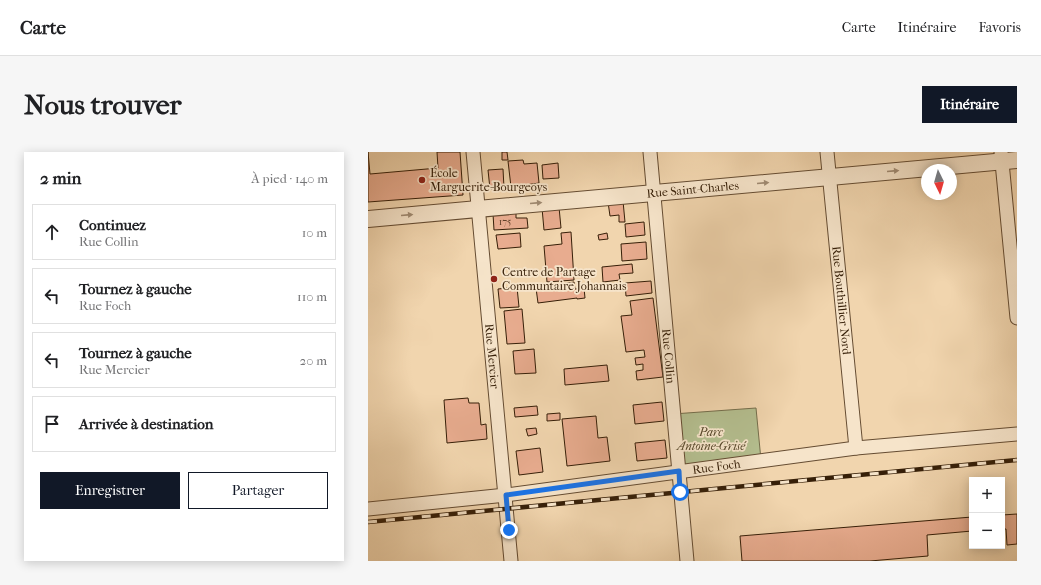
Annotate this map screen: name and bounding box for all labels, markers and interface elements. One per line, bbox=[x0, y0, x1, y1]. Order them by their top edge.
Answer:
text: Carte bbox=[20, 17, 66, 39]
text: Carte bbox=[842, 19, 876, 36]
text: Itinéraire bbox=[898, 19, 956, 36]
text: Favoris bbox=[978, 19, 1021, 36]
button: Itinéraire bbox=[922, 86, 1017, 123]
text: Nous trouver bbox=[24, 88, 181, 121]
north arrow bbox=[921, 164, 957, 200]
place label: École Marguerite-Bourgeoys bbox=[430, 165, 548, 194]
text: 2 min bbox=[40, 168, 81, 188]
one-way arrow bbox=[887, 168, 899, 175]
text: À pied · 140 m bbox=[251, 171, 328, 186]
marker: École Marguerite-Bourgeoys bbox=[417, 175, 427, 185]
street label: Rue Saint-Charles bbox=[646, 178, 740, 201]
one-way arrow bbox=[757, 179, 769, 186]
one-way arrow bbox=[530, 200, 542, 207]
one-way arrow bbox=[401, 212, 413, 219]
text: Continuez bbox=[79, 216, 146, 234]
house number: 175 bbox=[499, 216, 511, 228]
icon: ahead bbox=[41, 221, 63, 243]
text: 10 m bbox=[302, 225, 327, 240]
text: Rue Collin bbox=[79, 234, 139, 249]
street label: Rue Bouthillier Nord bbox=[829, 245, 854, 356]
place label: Centre de Partage Communtaire Johannais bbox=[502, 265, 627, 293]
marker: Centre de Partage Communtaire Johannais bbox=[489, 274, 499, 284]
text: Tournez à gauche bbox=[79, 280, 192, 298]
icon: left bbox=[41, 285, 63, 307]
text: 110 m bbox=[297, 289, 327, 304]
text: Rue Foch bbox=[79, 298, 131, 313]
street label: Rue Mercier bbox=[482, 323, 502, 390]
street label: Rue Collin bbox=[659, 328, 678, 384]
text: Tournez à gauche bbox=[79, 344, 192, 362]
icon: left bbox=[41, 349, 63, 371]
text: 20 m bbox=[300, 353, 327, 368]
text: Rue Mercier bbox=[79, 362, 150, 377]
icon: arrive bbox=[41, 413, 63, 435]
text: Arrivée à destination bbox=[79, 415, 214, 433]
park label: Parc Antoine-Grisé bbox=[675, 425, 747, 453]
street label: Rue Foch bbox=[692, 457, 742, 477]
button: Enregistrer bbox=[40, 472, 180, 509]
button: Partager bbox=[188, 472, 328, 509]
map controls bbox=[969, 477, 1005, 549]
button: + bbox=[969, 477, 1005, 513]
route start bbox=[671, 483, 689, 501]
button: − bbox=[969, 513, 1005, 549]
route end bbox=[500, 521, 518, 539]

